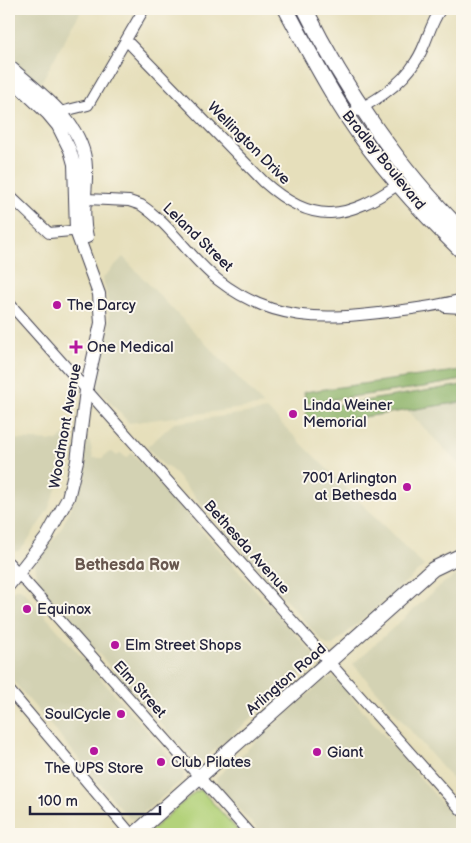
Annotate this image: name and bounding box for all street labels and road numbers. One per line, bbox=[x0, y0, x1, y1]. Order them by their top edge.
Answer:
street label: Wellington Drive bbox=[203, 98, 294, 189]
street label: Bradley Boulevard bbox=[338, 107, 430, 214]
street label: Leland Street bbox=[158, 199, 237, 276]
street label: Woodmont Avenue bbox=[45, 362, 86, 490]
street label: Bethesda Avenue bbox=[199, 496, 294, 598]
street label: Arlington Road bbox=[242, 639, 330, 719]
street label: Elm Street bbox=[109, 657, 171, 722]

